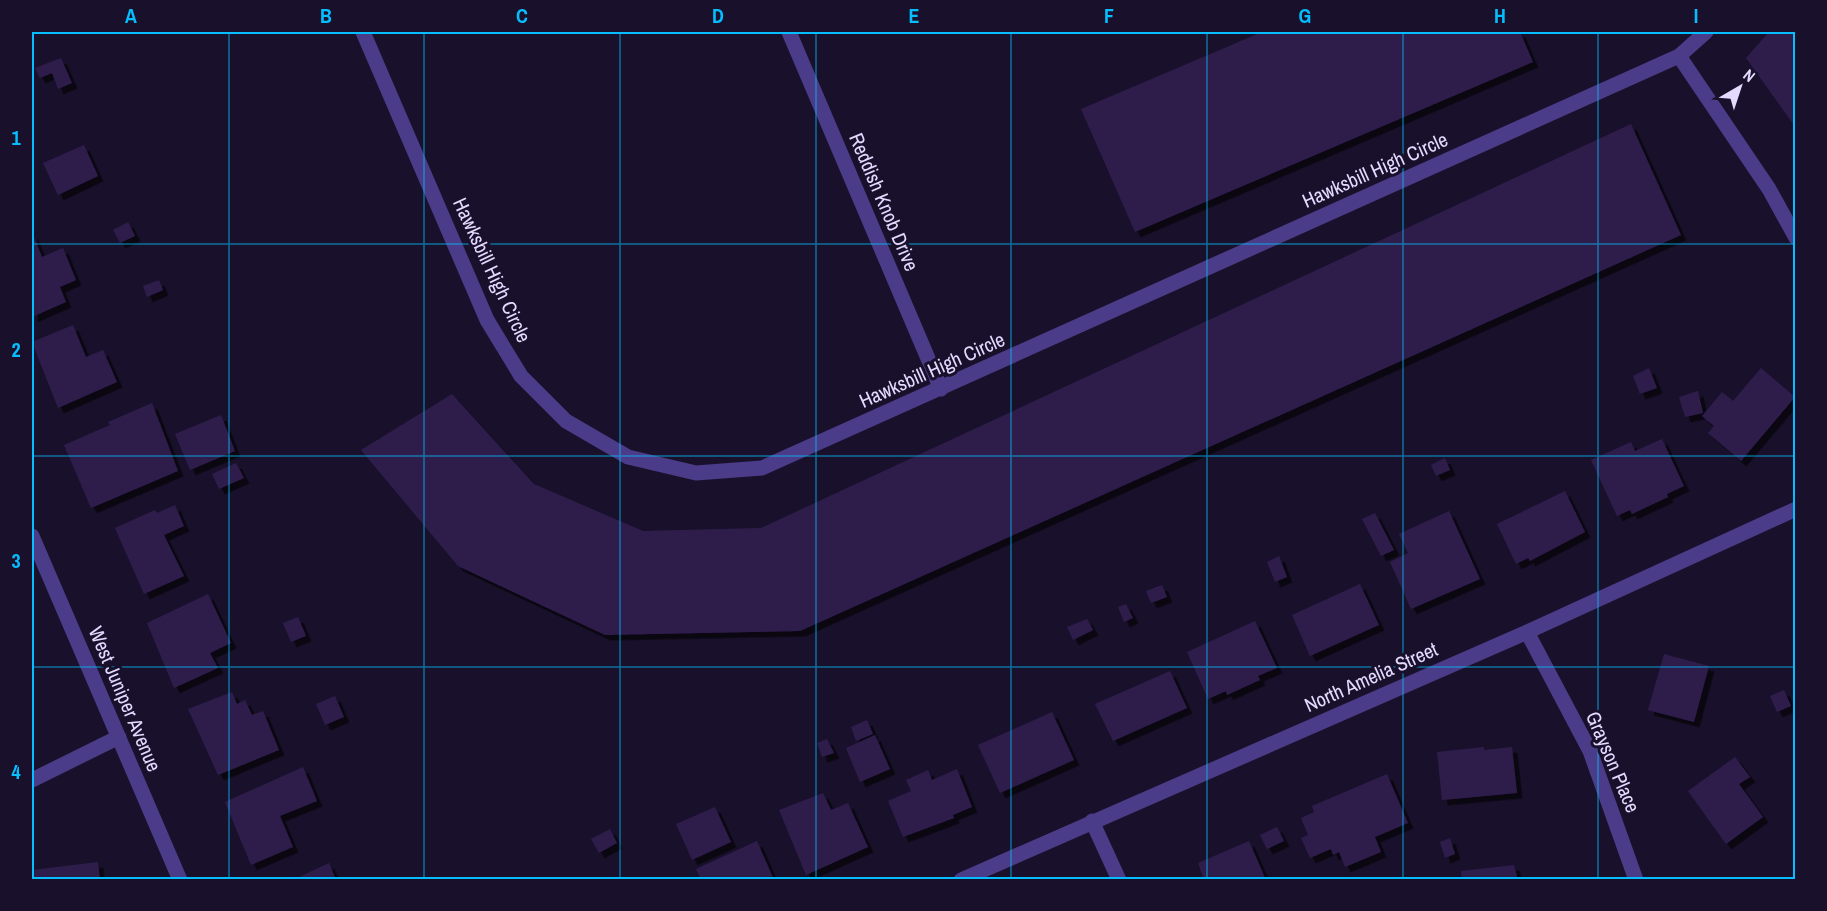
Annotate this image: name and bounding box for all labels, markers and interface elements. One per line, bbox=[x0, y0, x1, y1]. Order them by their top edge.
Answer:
text: A bbox=[125, 2, 137, 29]
text: B bbox=[320, 2, 332, 29]
text: C bbox=[516, 2, 528, 29]
text: D bbox=[712, 2, 724, 29]
text: E bbox=[909, 2, 920, 29]
text: F bbox=[1104, 2, 1114, 29]
text: G bbox=[1299, 2, 1311, 29]
text: H bbox=[1494, 2, 1506, 29]
text: I bbox=[1694, 2, 1698, 29]
north arrow bbox=[1710, 57, 1770, 117]
text: N bbox=[1739, 64, 1760, 87]
text: 1 bbox=[11, 124, 21, 151]
street label: Hawksbill High Circle bbox=[1298, 125, 1452, 214]
street label: Reddish Knob Drive bbox=[843, 129, 926, 275]
street label: Hawksbill High Circle bbox=[447, 193, 538, 347]
street label: Hawksbill High Circle bbox=[855, 325, 1009, 414]
text: 2 bbox=[11, 336, 21, 363]
text: 3 bbox=[11, 547, 21, 574]
street label: West Juniper Avenue bbox=[83, 622, 168, 776]
street label: North Amelia Street bbox=[1300, 635, 1442, 718]
street label: Grayson Place bbox=[1580, 707, 1647, 817]
text: 4 bbox=[11, 758, 21, 785]

